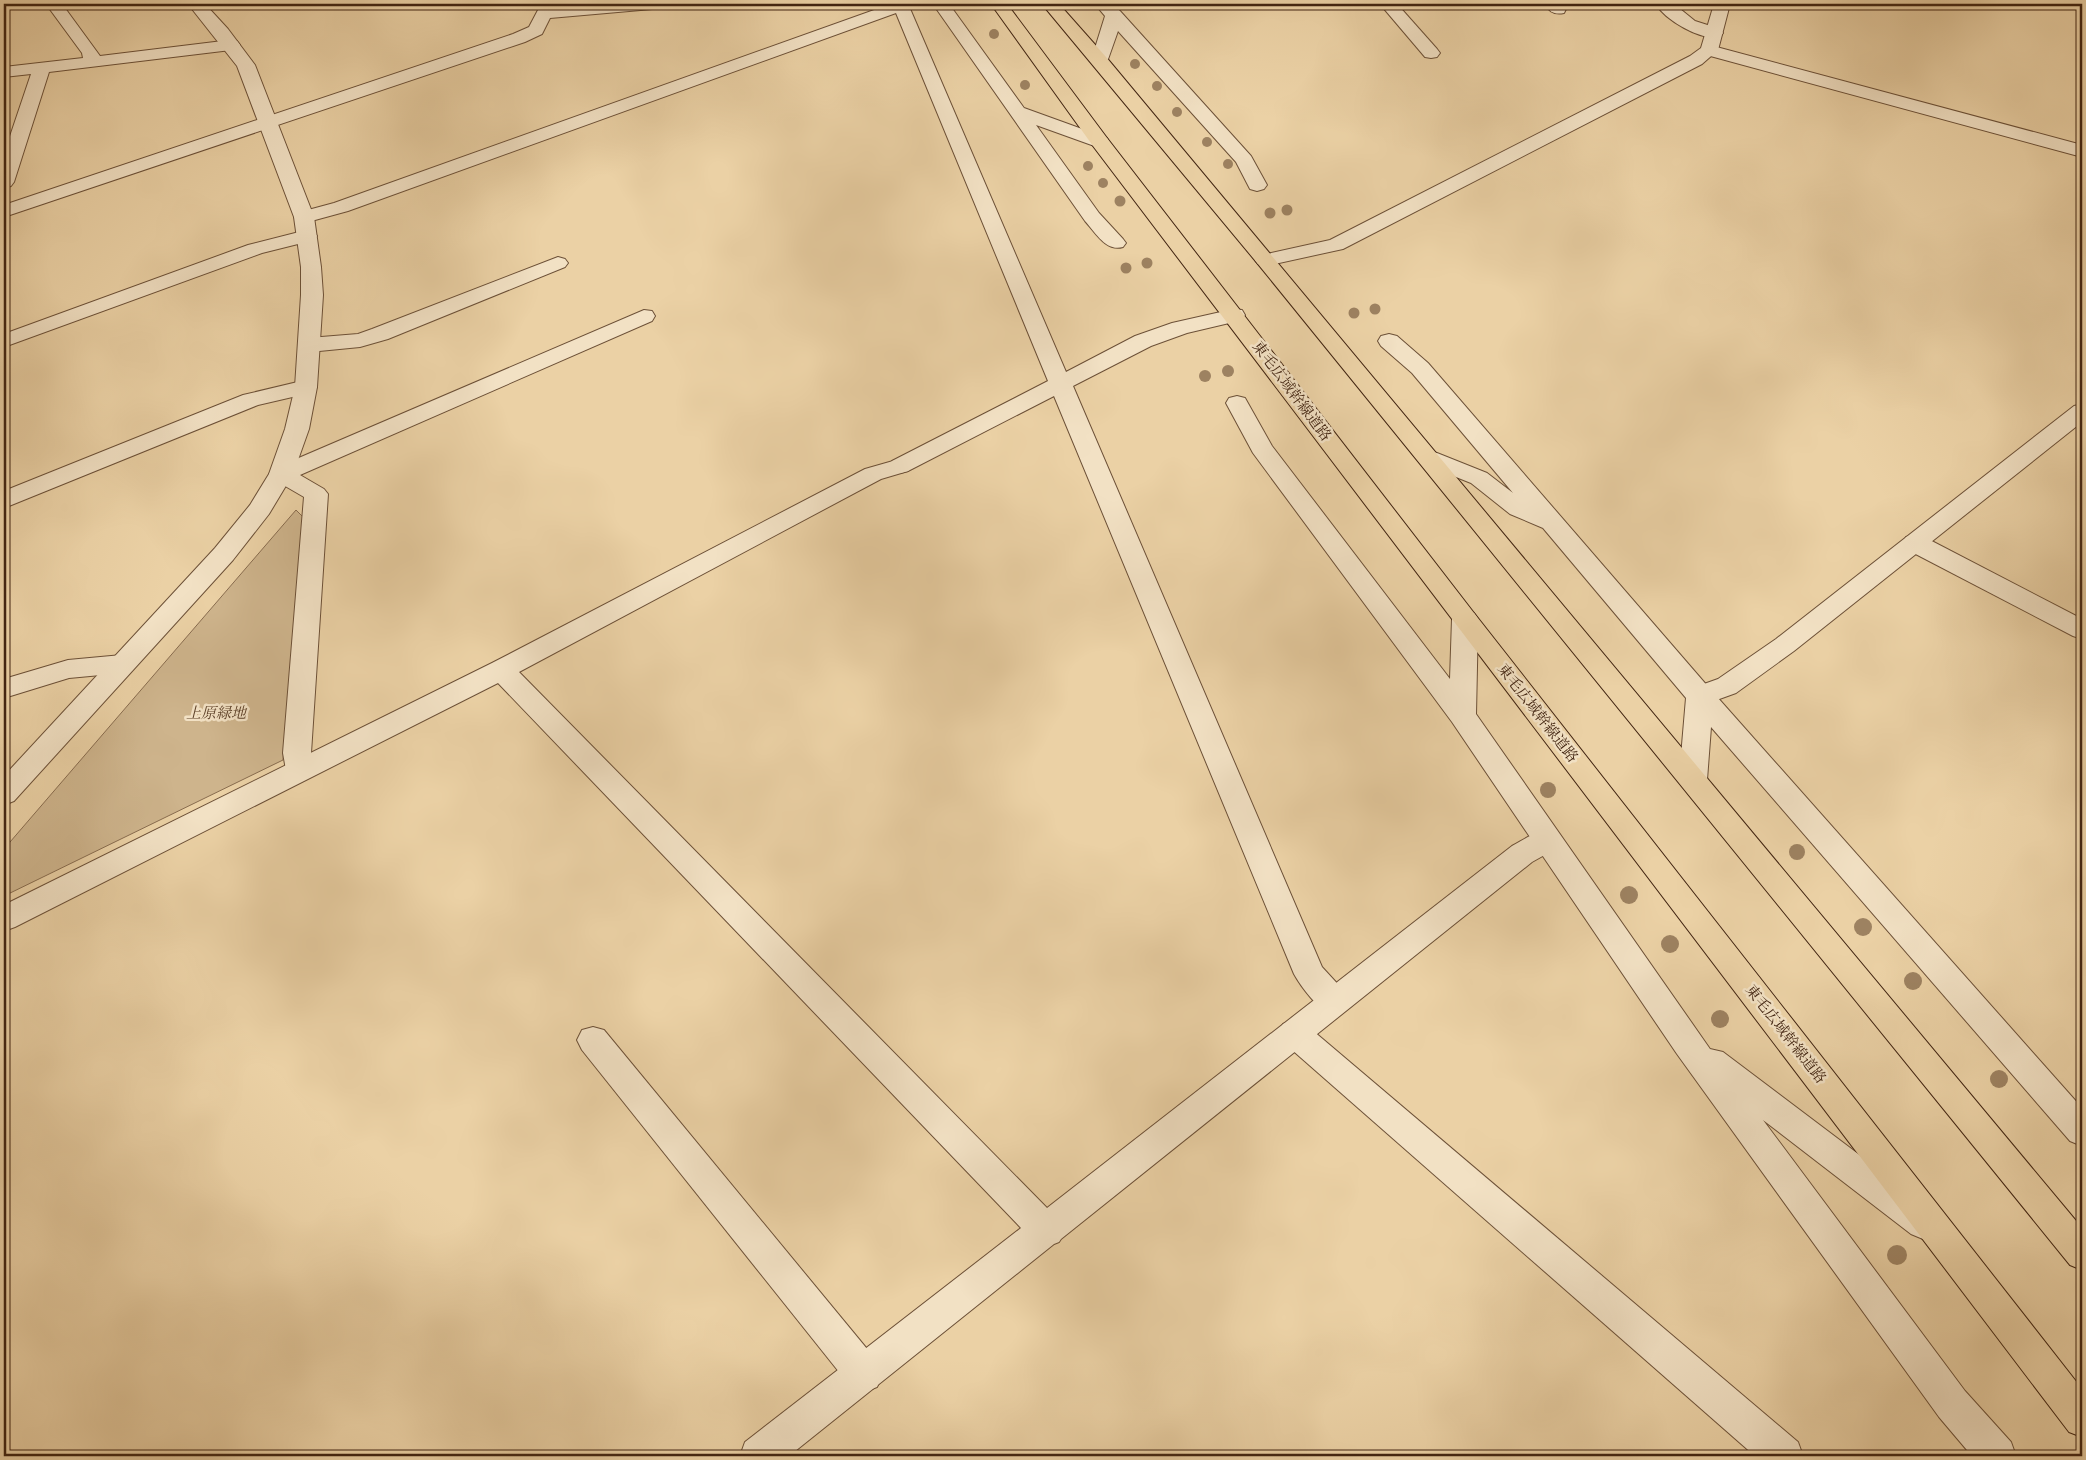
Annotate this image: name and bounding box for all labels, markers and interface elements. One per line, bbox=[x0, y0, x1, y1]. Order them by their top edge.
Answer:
street label: 東毛広域幹線道路 bbox=[1249, 337, 1336, 444]
street label: 東毛広域幹線道路 bbox=[1494, 660, 1583, 766]
park label: 上原緑地 bbox=[186, 703, 248, 722]
street label: 東毛広域幹線道路 bbox=[1742, 981, 1831, 1087]

